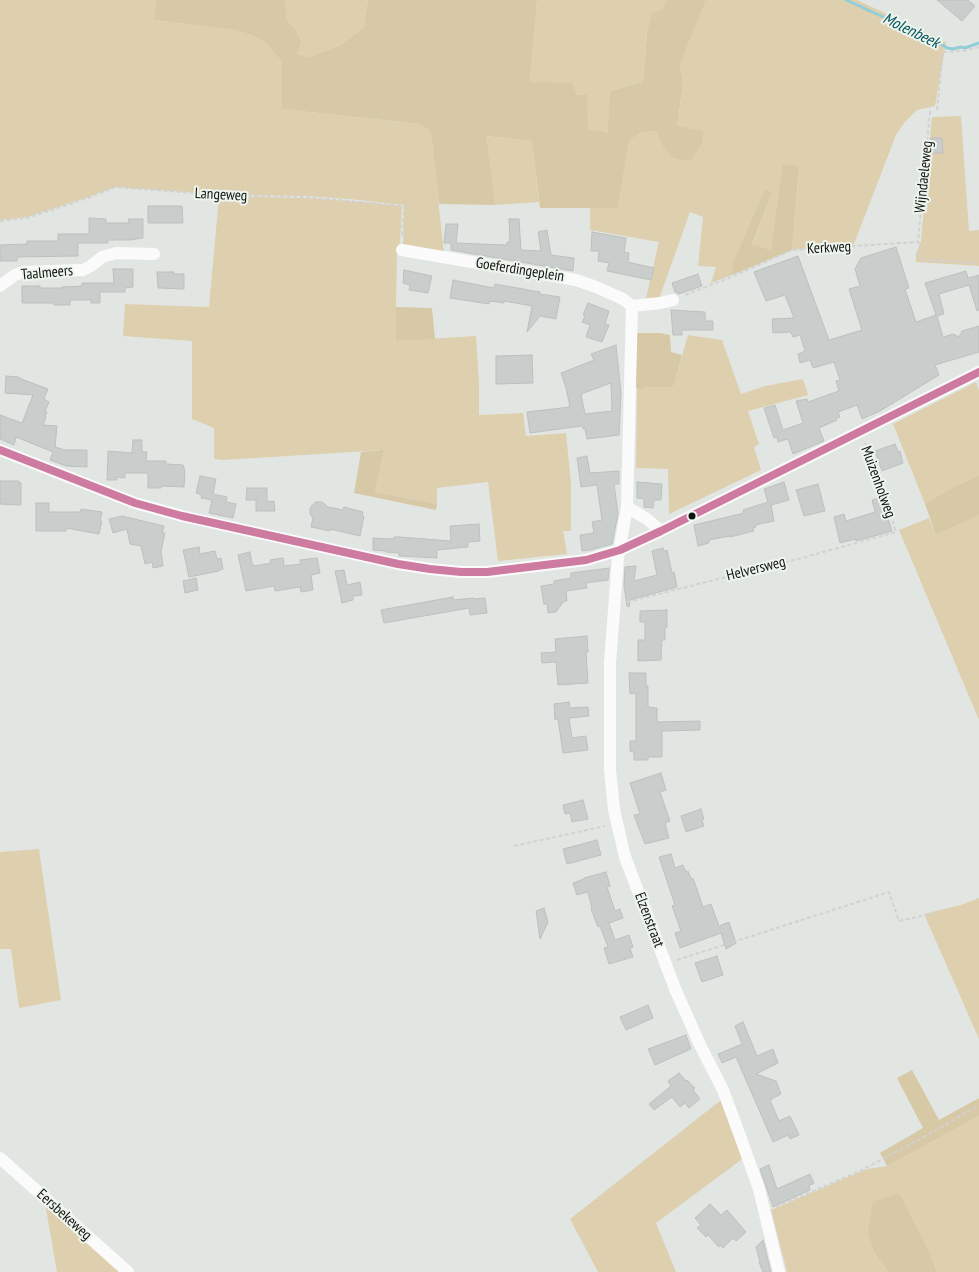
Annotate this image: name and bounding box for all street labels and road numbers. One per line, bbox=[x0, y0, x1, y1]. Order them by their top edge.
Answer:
street label: Wijndaeleweg bbox=[911, 140, 937, 214]
street label: Langeweg bbox=[194, 185, 248, 205]
street label: Kerkweg bbox=[806, 238, 852, 258]
street label: Goeferdingeplein bbox=[475, 254, 565, 286]
street label: Taalmeers bbox=[20, 262, 74, 284]
street label: Muizenholweg bbox=[857, 444, 899, 520]
street label: Helversweg bbox=[725, 553, 787, 585]
street label: Elzenstraat bbox=[630, 890, 668, 950]
street label: Eersbekeweg bbox=[33, 1186, 95, 1244]

